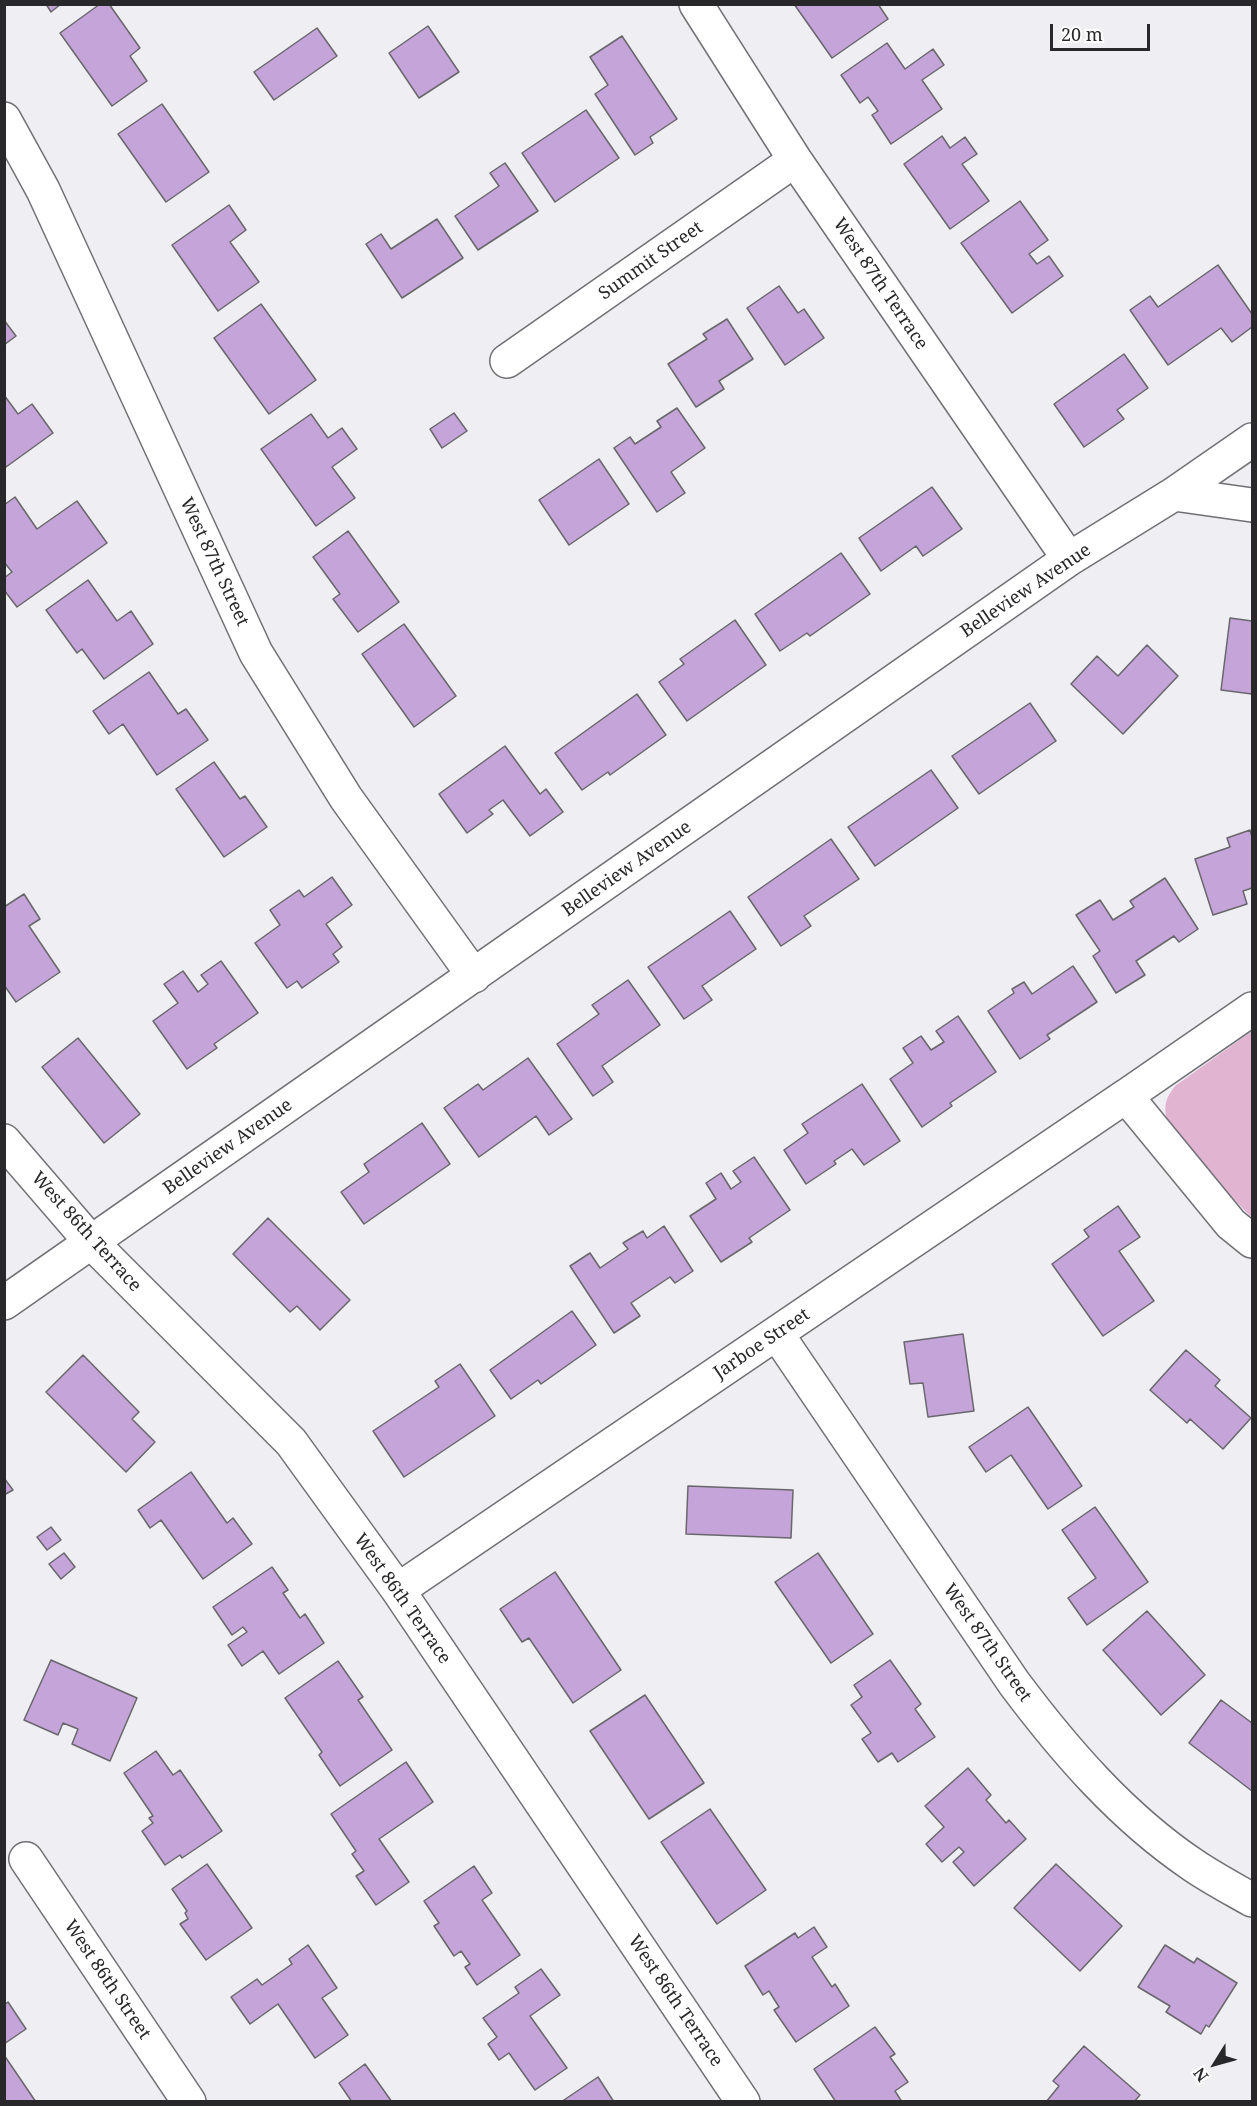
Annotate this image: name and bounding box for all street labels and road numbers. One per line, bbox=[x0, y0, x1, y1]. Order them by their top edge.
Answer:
street label: West 87th Terrace bbox=[828, 214, 932, 354]
street label: Summit Street bbox=[595, 217, 707, 305]
street label: West 87th Street bbox=[175, 494, 253, 630]
street label: Belleview Avenue bbox=[957, 539, 1095, 643]
street label: Belleview Avenue bbox=[558, 816, 696, 922]
street label: Belleview Avenue bbox=[159, 1094, 297, 1200]
street label: West 86th Terrace bbox=[26, 1168, 146, 1296]
street label: Jarboe Street bbox=[710, 1304, 814, 1384]
street label: West 86th Terrace bbox=[349, 1530, 455, 1668]
street label: West 87th Street bbox=[938, 1580, 1036, 1706]
street label: West 86th Street bbox=[59, 1916, 155, 2044]
street label: West 86th Terrace bbox=[623, 1931, 727, 2071]

